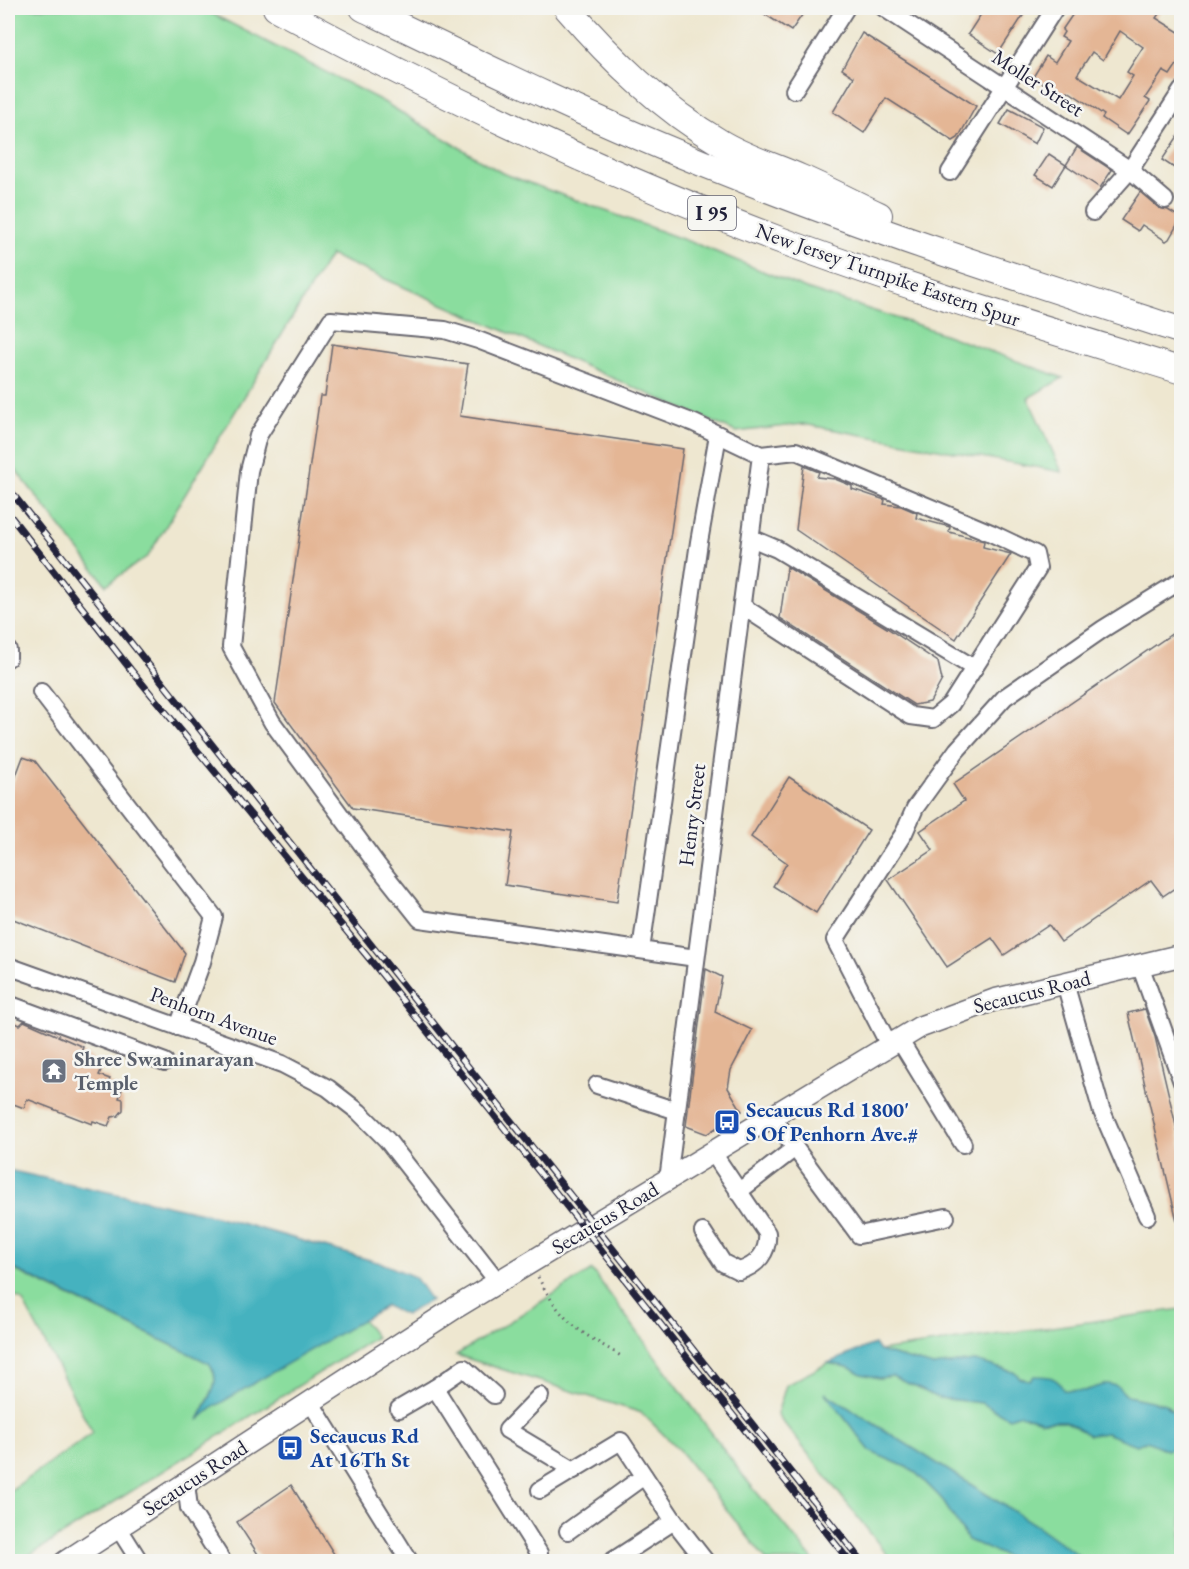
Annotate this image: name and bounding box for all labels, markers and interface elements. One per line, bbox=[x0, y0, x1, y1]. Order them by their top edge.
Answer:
street label: Moller Street bbox=[987, 43, 1090, 122]
road number: I 95 bbox=[688, 196, 736, 230]
street label: New Jersey Turnpike Eastern Spur bbox=[752, 217, 1024, 333]
street label: Henry Street bbox=[672, 762, 711, 868]
street label: Secaucus Road bbox=[970, 964, 1094, 1019]
street label: Penhorn Avenue bbox=[147, 980, 282, 1051]
place label: Shree Swaminarayan Temple bbox=[74, 1045, 254, 1096]
temple icon: Shree Swaminarayan Temple bbox=[39, 1056, 69, 1086]
place label: Secaucus Rd 1800' S Of Penhorn Ave.# bbox=[746, 1096, 918, 1147]
bus stop icon: Secaucus Rd 1800' S Of Penhorn Ave.# bbox=[712, 1107, 742, 1137]
street label: Secaucus Road bbox=[546, 1175, 663, 1260]
place label: Secaucus Rd At 16Th St bbox=[309, 1422, 419, 1473]
street label: Secaucus Road bbox=[137, 1433, 253, 1522]
bus stop icon: Secaucus Rd At 16Th St bbox=[275, 1433, 305, 1463]

